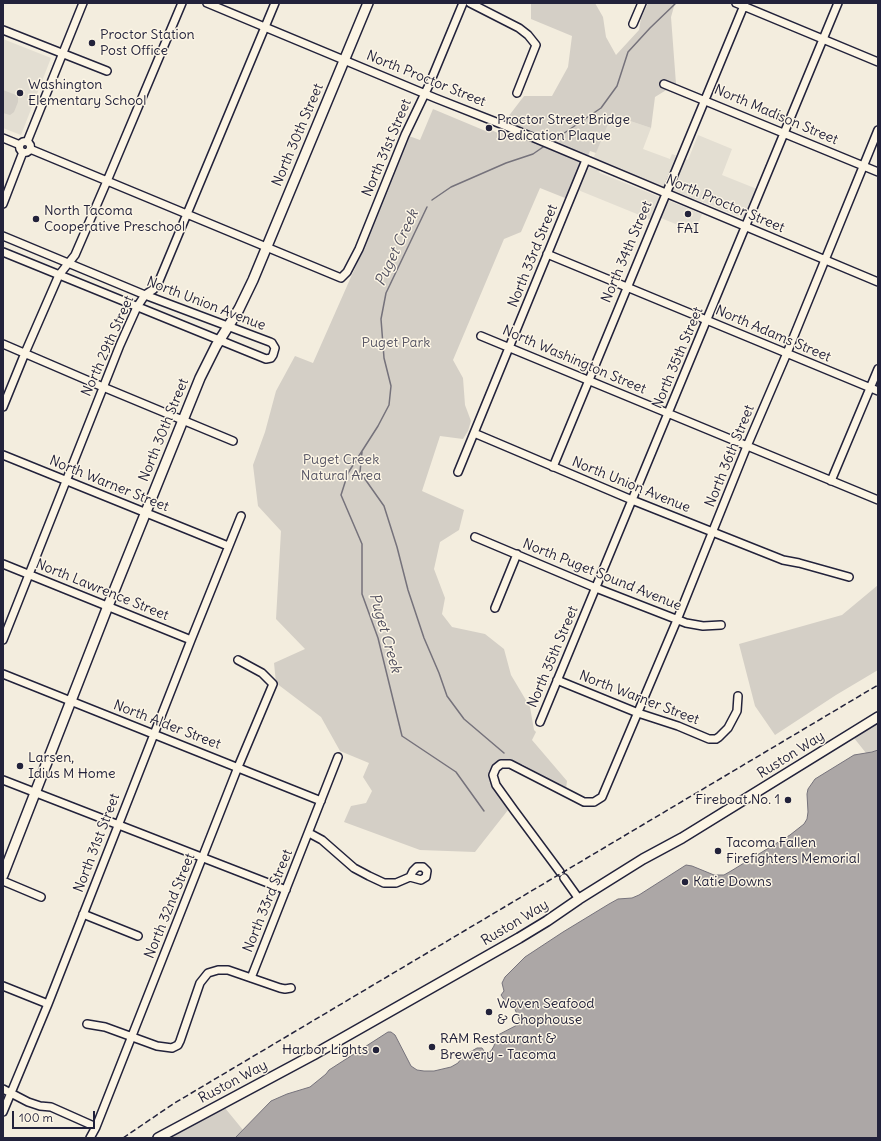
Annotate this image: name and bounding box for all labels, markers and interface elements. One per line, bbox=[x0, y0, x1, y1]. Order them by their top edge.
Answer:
place label: Proctor Station Post Office bbox=[100, 27, 195, 60]
marker: Proctor Station Post Office bbox=[87, 38, 97, 48]
street label: North Proctor Street bbox=[364, 47, 488, 111]
place label: Washington Elementary School bbox=[28, 77, 146, 110]
street label: North 30th Street bbox=[269, 81, 327, 189]
street label: North Madison Street bbox=[712, 81, 840, 149]
marker: Washington Elementary School bbox=[15, 88, 25, 98]
street label: North 31st Street bbox=[359, 97, 415, 199]
place label: Proctor Street Bridge Dedication Plaque bbox=[497, 112, 630, 144]
marker: Proctor Street Bridge Dedication Plaque bbox=[484, 123, 494, 133]
street label: North Proctor Street bbox=[663, 171, 787, 237]
street label: North 34th Street bbox=[598, 199, 656, 305]
street label: North 33rd Street bbox=[505, 202, 561, 310]
place label: North Tacoma Cooperative Preschool bbox=[44, 203, 185, 236]
water label: Puget Creek bbox=[372, 207, 422, 289]
marker: FAI bbox=[683, 209, 693, 219]
marker: North Tacoma Cooperative Preschool bbox=[31, 214, 41, 224]
place label: FAI bbox=[677, 221, 699, 237]
street label: North Union Avenue bbox=[144, 274, 268, 334]
street label: North 29th Street bbox=[78, 293, 138, 399]
street label: North Adams Street bbox=[713, 302, 833, 366]
street label: North 35th Street bbox=[649, 305, 707, 411]
street label: North Washington Street bbox=[500, 322, 648, 398]
park label: Puget Park bbox=[362, 335, 430, 351]
street label: North 30th Street bbox=[136, 376, 192, 484]
street label: North 36th Street bbox=[702, 402, 758, 510]
street label: North Warner Street bbox=[47, 452, 171, 516]
park label: Puget Creek Natural Area bbox=[301, 452, 381, 484]
street label: North Union Avenue bbox=[569, 454, 693, 516]
street label: North Puget Sound Avenue bbox=[520, 535, 684, 615]
street label: North Lawrence Street bbox=[33, 556, 171, 624]
water label: Puget Creek bbox=[365, 591, 405, 675]
street label: North 35th Street bbox=[524, 604, 582, 710]
street label: North Warner Street bbox=[577, 667, 701, 729]
street label: North Alder Street bbox=[111, 697, 223, 753]
street label: Ruston Way bbox=[755, 728, 827, 782]
place label: Larsen, Idius M Home bbox=[28, 750, 116, 782]
marker: Larsen, Idius M Home bbox=[15, 761, 25, 771]
street label: North 31st Street bbox=[70, 791, 124, 895]
place label: Fireboat No. 1 bbox=[695, 792, 780, 808]
marker: Fireboat No. 1 bbox=[783, 795, 793, 805]
place label: Tacoma Fallen Firefighters Memorial bbox=[726, 835, 860, 868]
marker: Tacoma Fallen Firefighters Memorial bbox=[713, 846, 723, 856]
street label: North 33rd Street bbox=[240, 847, 296, 955]
street label: North 32nd Street bbox=[141, 851, 199, 961]
place label: Katie Downs bbox=[693, 874, 772, 890]
marker: Katie Downs bbox=[680, 877, 690, 887]
street label: Ruston Way bbox=[478, 896, 552, 950]
place label: Woven Seafood & Chophouse bbox=[497, 996, 595, 1028]
marker: Woven Seafood & Chophouse bbox=[484, 1007, 494, 1017]
place label: RAM Restaurant & Brewery - Tacoma bbox=[440, 1031, 556, 1064]
place label: Harbor Lights bbox=[282, 1042, 368, 1058]
marker: RAM Restaurant & Brewery - Tacoma bbox=[427, 1042, 437, 1052]
marker: Harbor Lights bbox=[371, 1045, 381, 1055]
street label: Ruston Way bbox=[196, 1057, 270, 1107]
scale bar bbox=[14, 1103, 97, 1129]
text: 100 m bbox=[19, 1110, 53, 1125]

